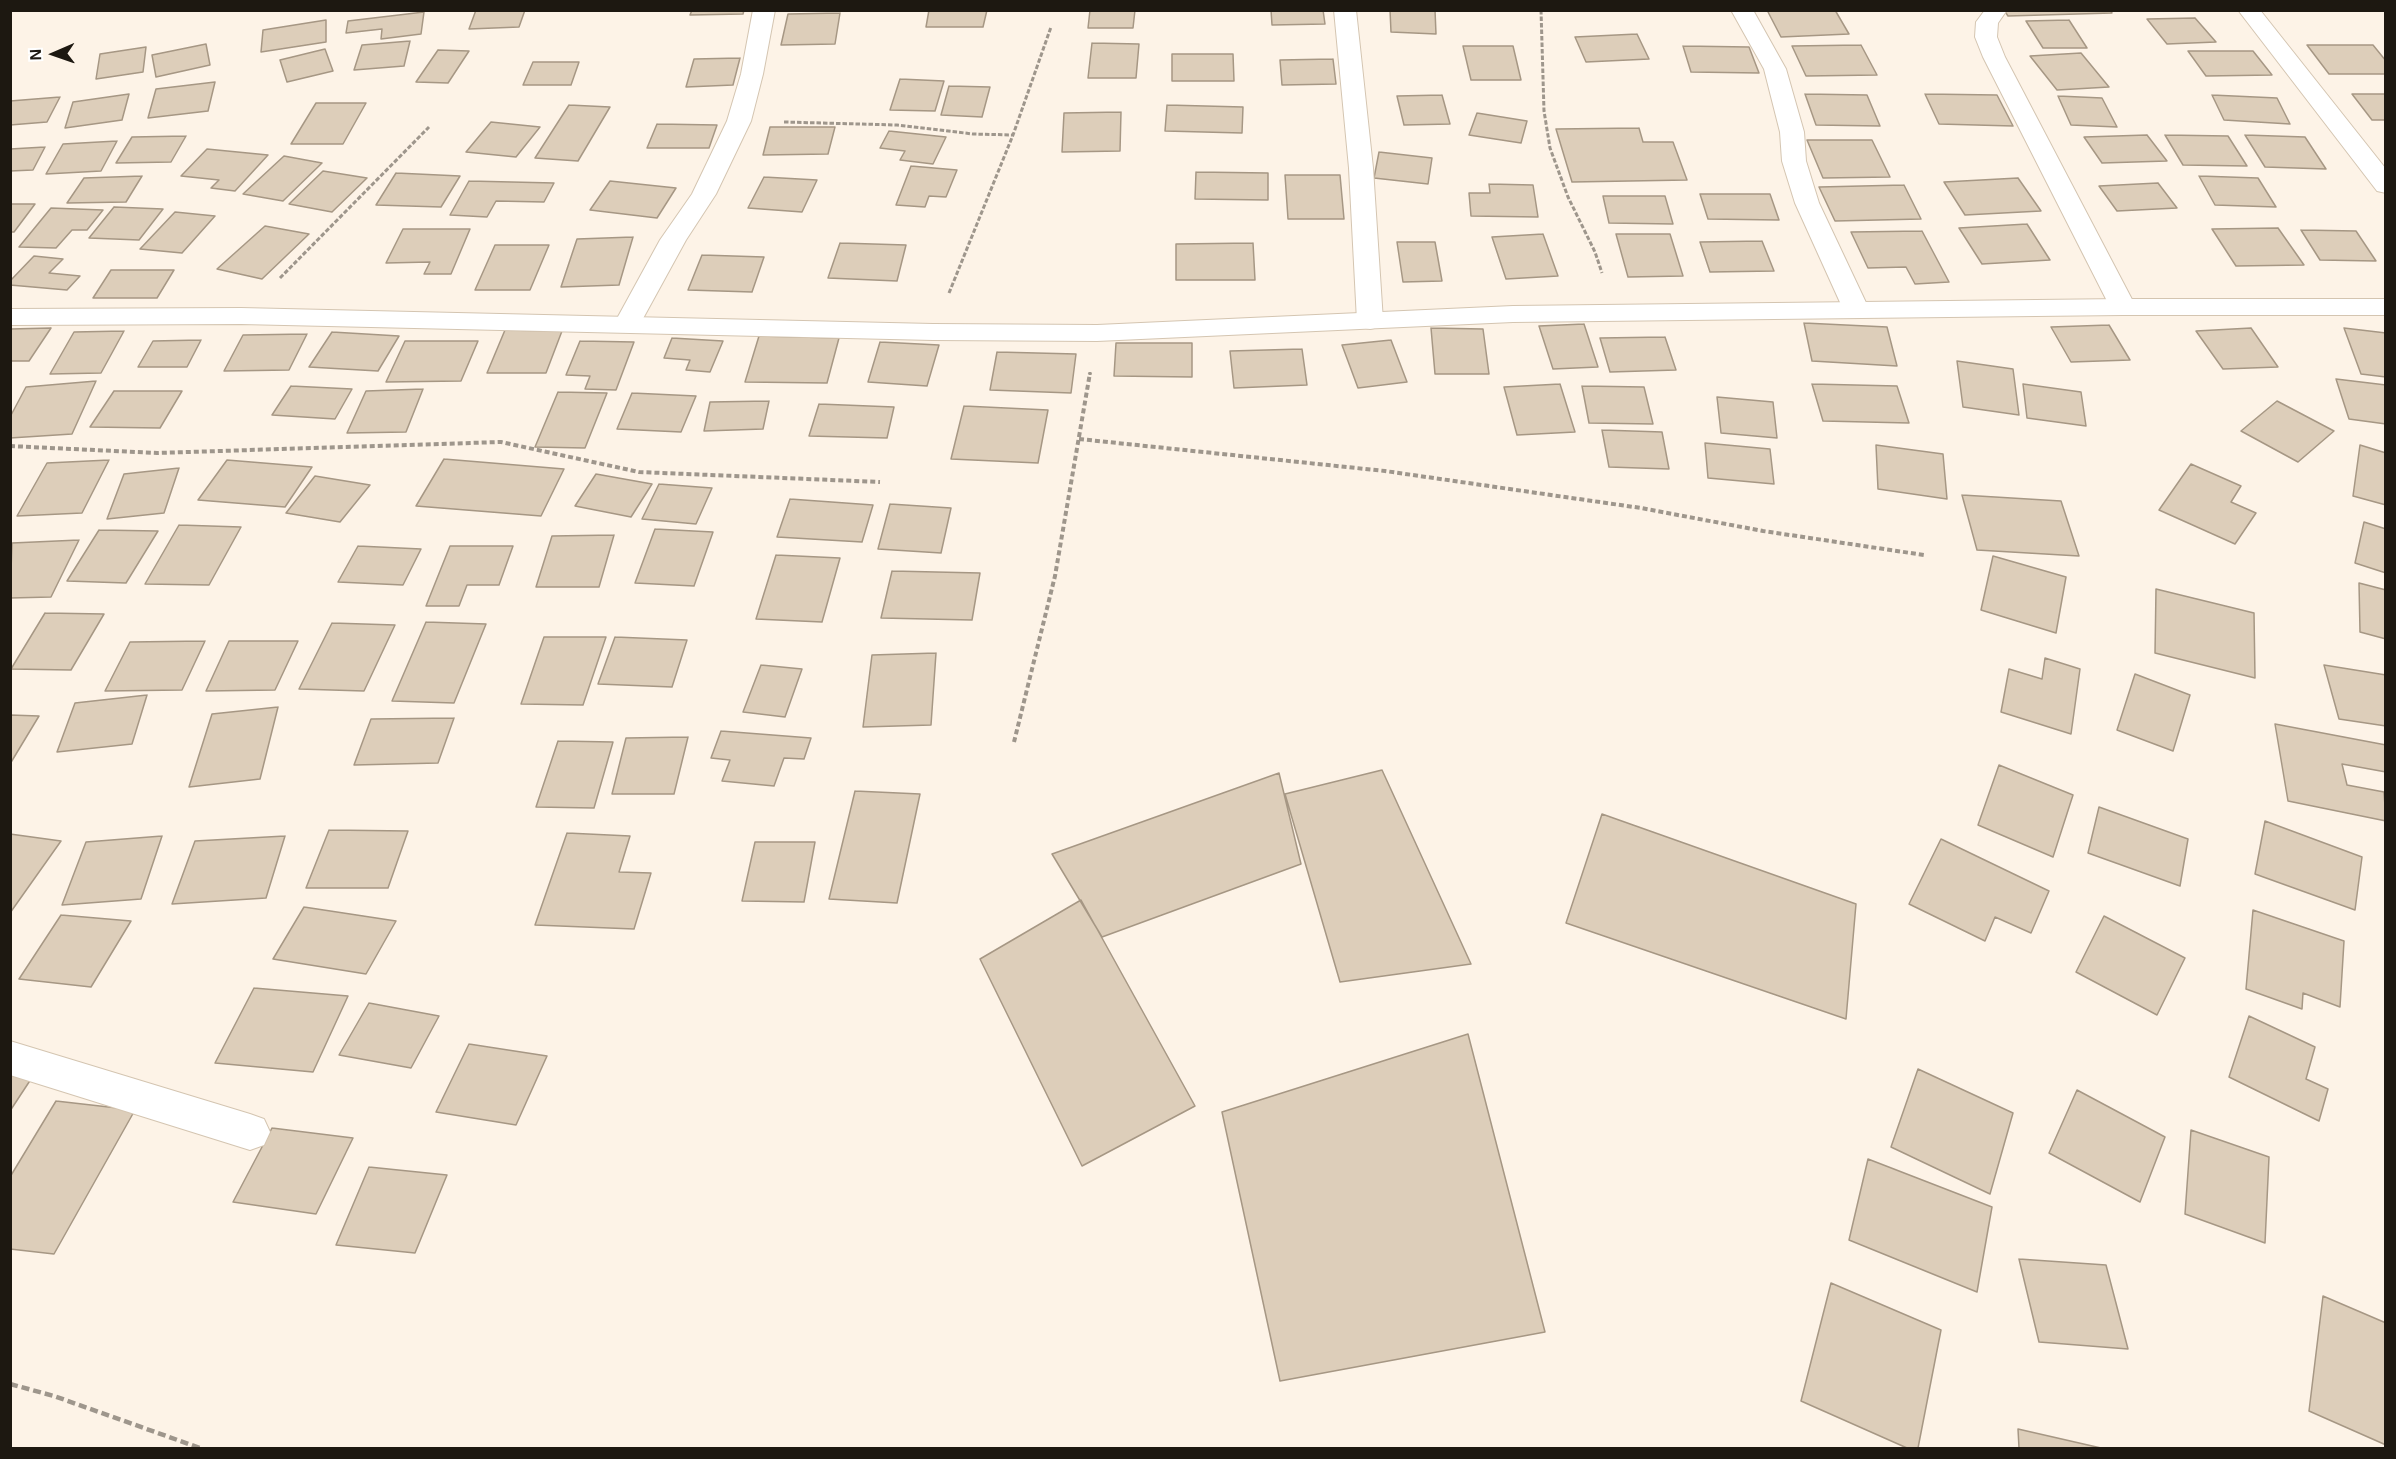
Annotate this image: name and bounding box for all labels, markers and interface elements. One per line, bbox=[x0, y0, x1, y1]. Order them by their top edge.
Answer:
north arrow bbox=[24, 24, 84, 84]
text: N bbox=[27, 49, 44, 61]

